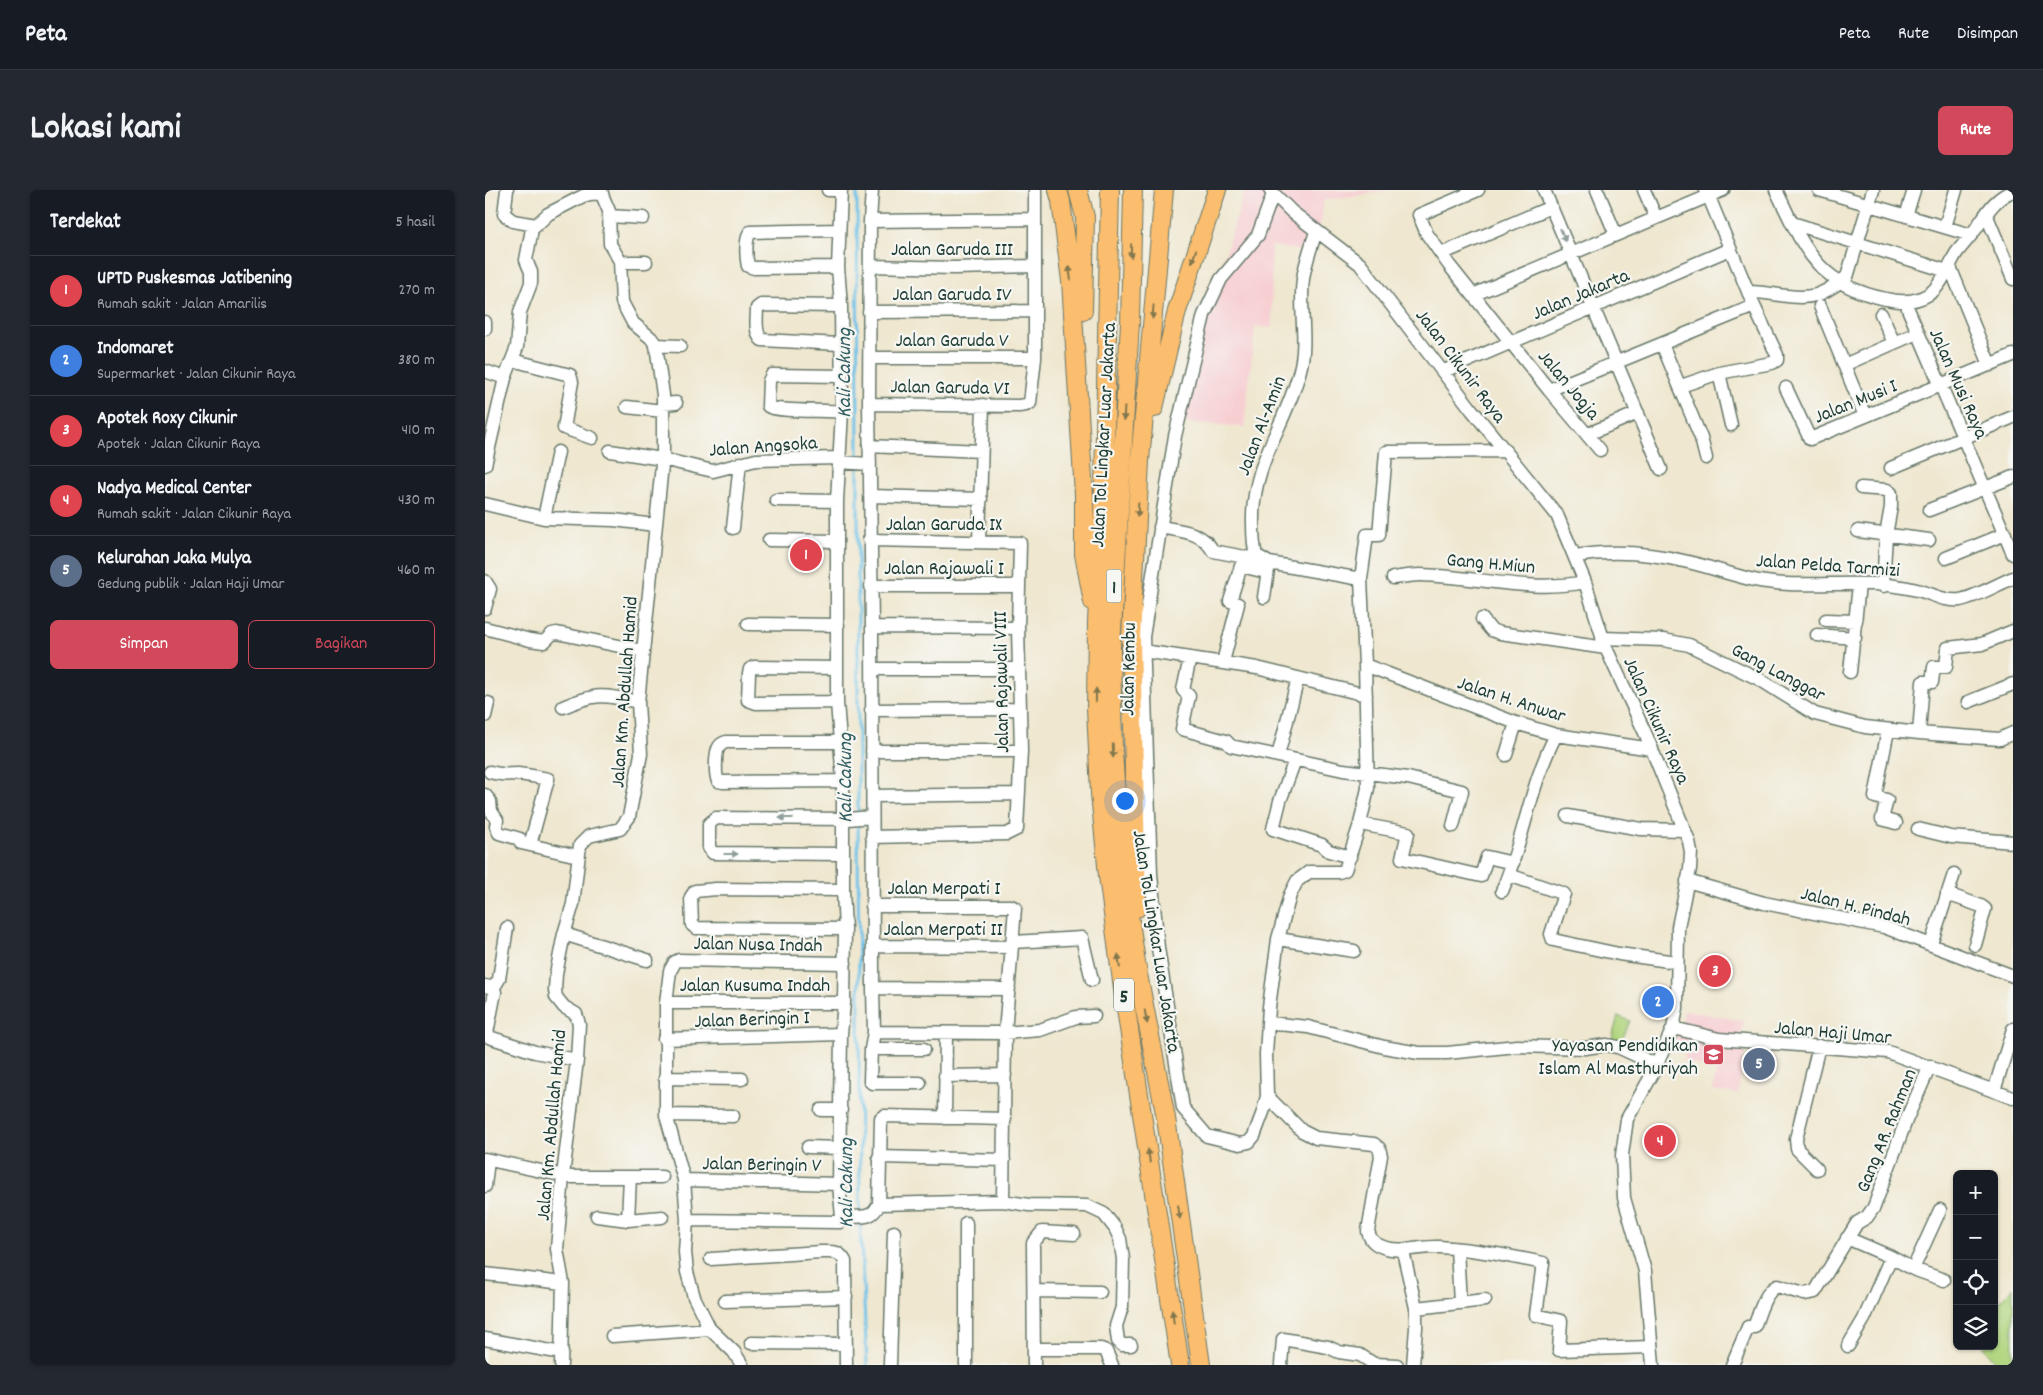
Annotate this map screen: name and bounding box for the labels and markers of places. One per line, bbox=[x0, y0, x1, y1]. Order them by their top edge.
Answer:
pin: 1 bbox=[790, 536, 822, 574]
pin: 3 bbox=[1699, 952, 1731, 990]
pin: 2 bbox=[1642, 983, 1674, 1021]
place label: Yayasan Pendidikan Islam Al Masthuriyah bbox=[1538, 1033, 1698, 1084]
school or university icon: Yayasan Pendidikan Islam Al Masthuriyah bbox=[1702, 1043, 1726, 1067]
pin: 5 bbox=[1743, 1045, 1775, 1083]
pin: 4 bbox=[1644, 1122, 1676, 1160]

